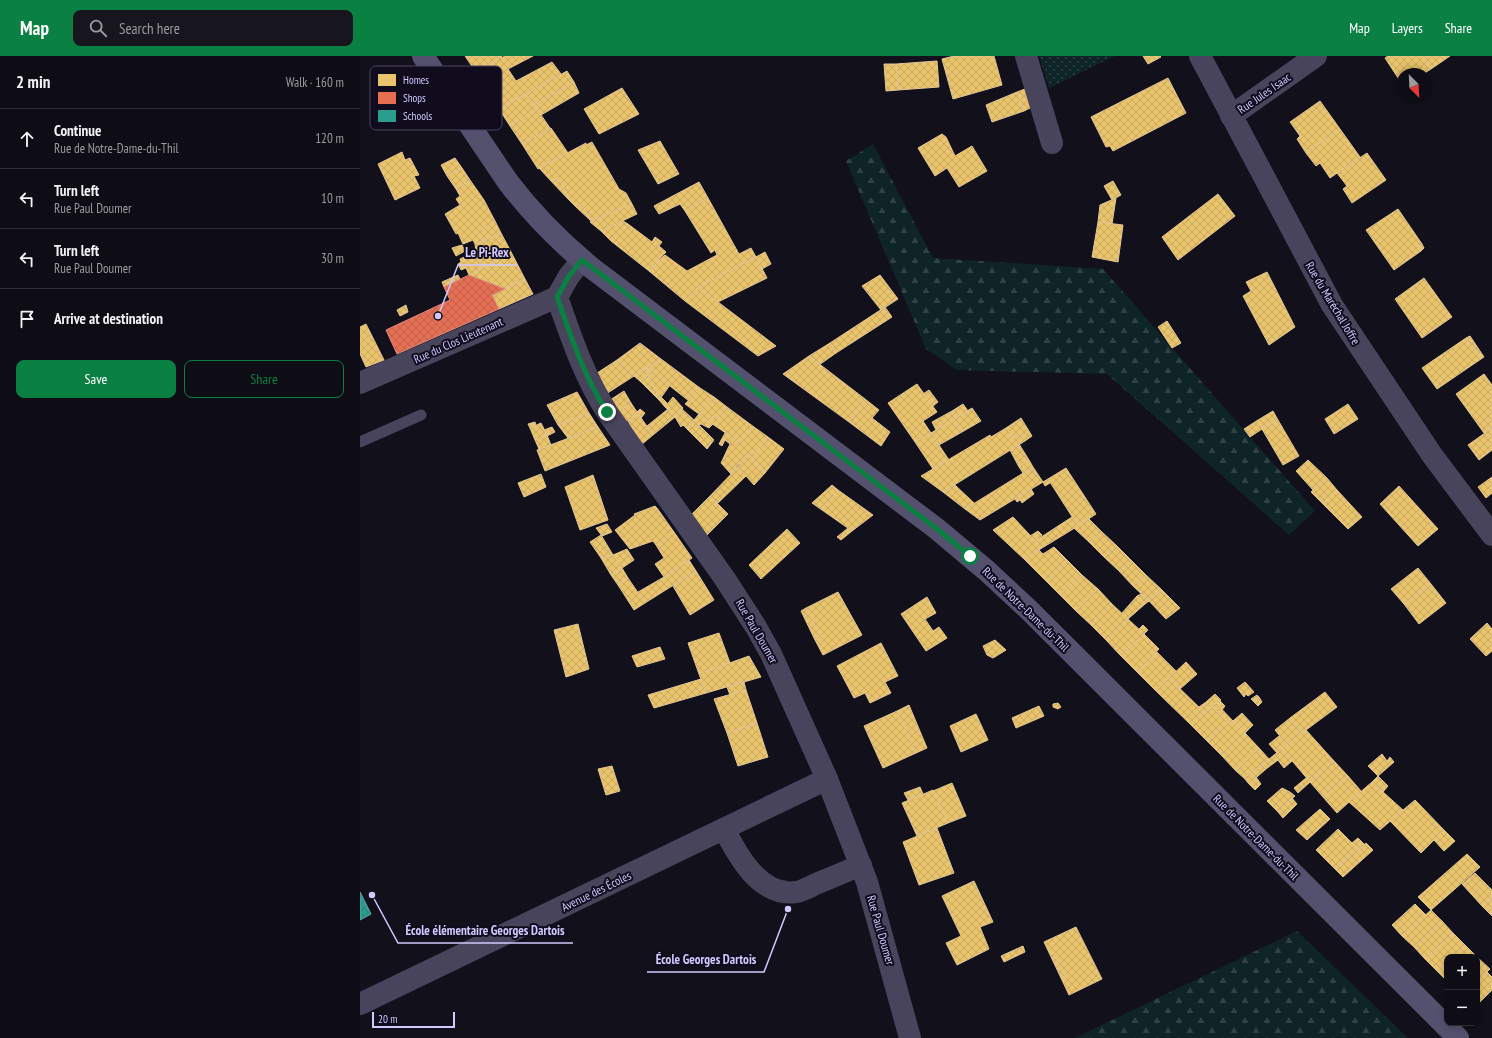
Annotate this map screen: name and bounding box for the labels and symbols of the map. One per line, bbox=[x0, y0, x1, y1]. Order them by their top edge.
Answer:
legend bbox=[370, 66, 502, 130]
north arrow bbox=[1396, 68, 1432, 104]
street label: Rue Jules Isaac bbox=[1234, 69, 1294, 117]
text: Homes bbox=[403, 73, 429, 87]
text: Shops bbox=[403, 91, 426, 105]
text: Schools bbox=[403, 109, 433, 123]
callout: Le Pi-Rex bbox=[458, 240, 517, 265]
text: Le Pi-Rex bbox=[465, 244, 509, 261]
street label: Rue du Maréchal Joffre bbox=[1302, 259, 1364, 347]
street label: Rue du Clos Lieutenant bbox=[411, 313, 506, 366]
route end bbox=[598, 403, 616, 421]
route start bbox=[961, 547, 979, 565]
street label: Rue de Notre-Dame-du-Thil bbox=[979, 564, 1073, 654]
street label: Rue Paul Doumer bbox=[733, 596, 782, 666]
street label: Rue de Notre-Dame-du-Thil bbox=[1210, 791, 1302, 883]
street label: Avenue des Écoles bbox=[559, 868, 633, 914]
street label: Rue Paul Doumer bbox=[864, 893, 898, 967]
callout: École élémentaire Georges Dartois bbox=[398, 918, 573, 943]
text: École élémentaire Georges Dartois bbox=[405, 922, 565, 939]
callout: École Georges Dartois bbox=[647, 947, 764, 972]
text: École Georges Dartois bbox=[656, 951, 757, 968]
scale bar bbox=[372, 1010, 455, 1029]

